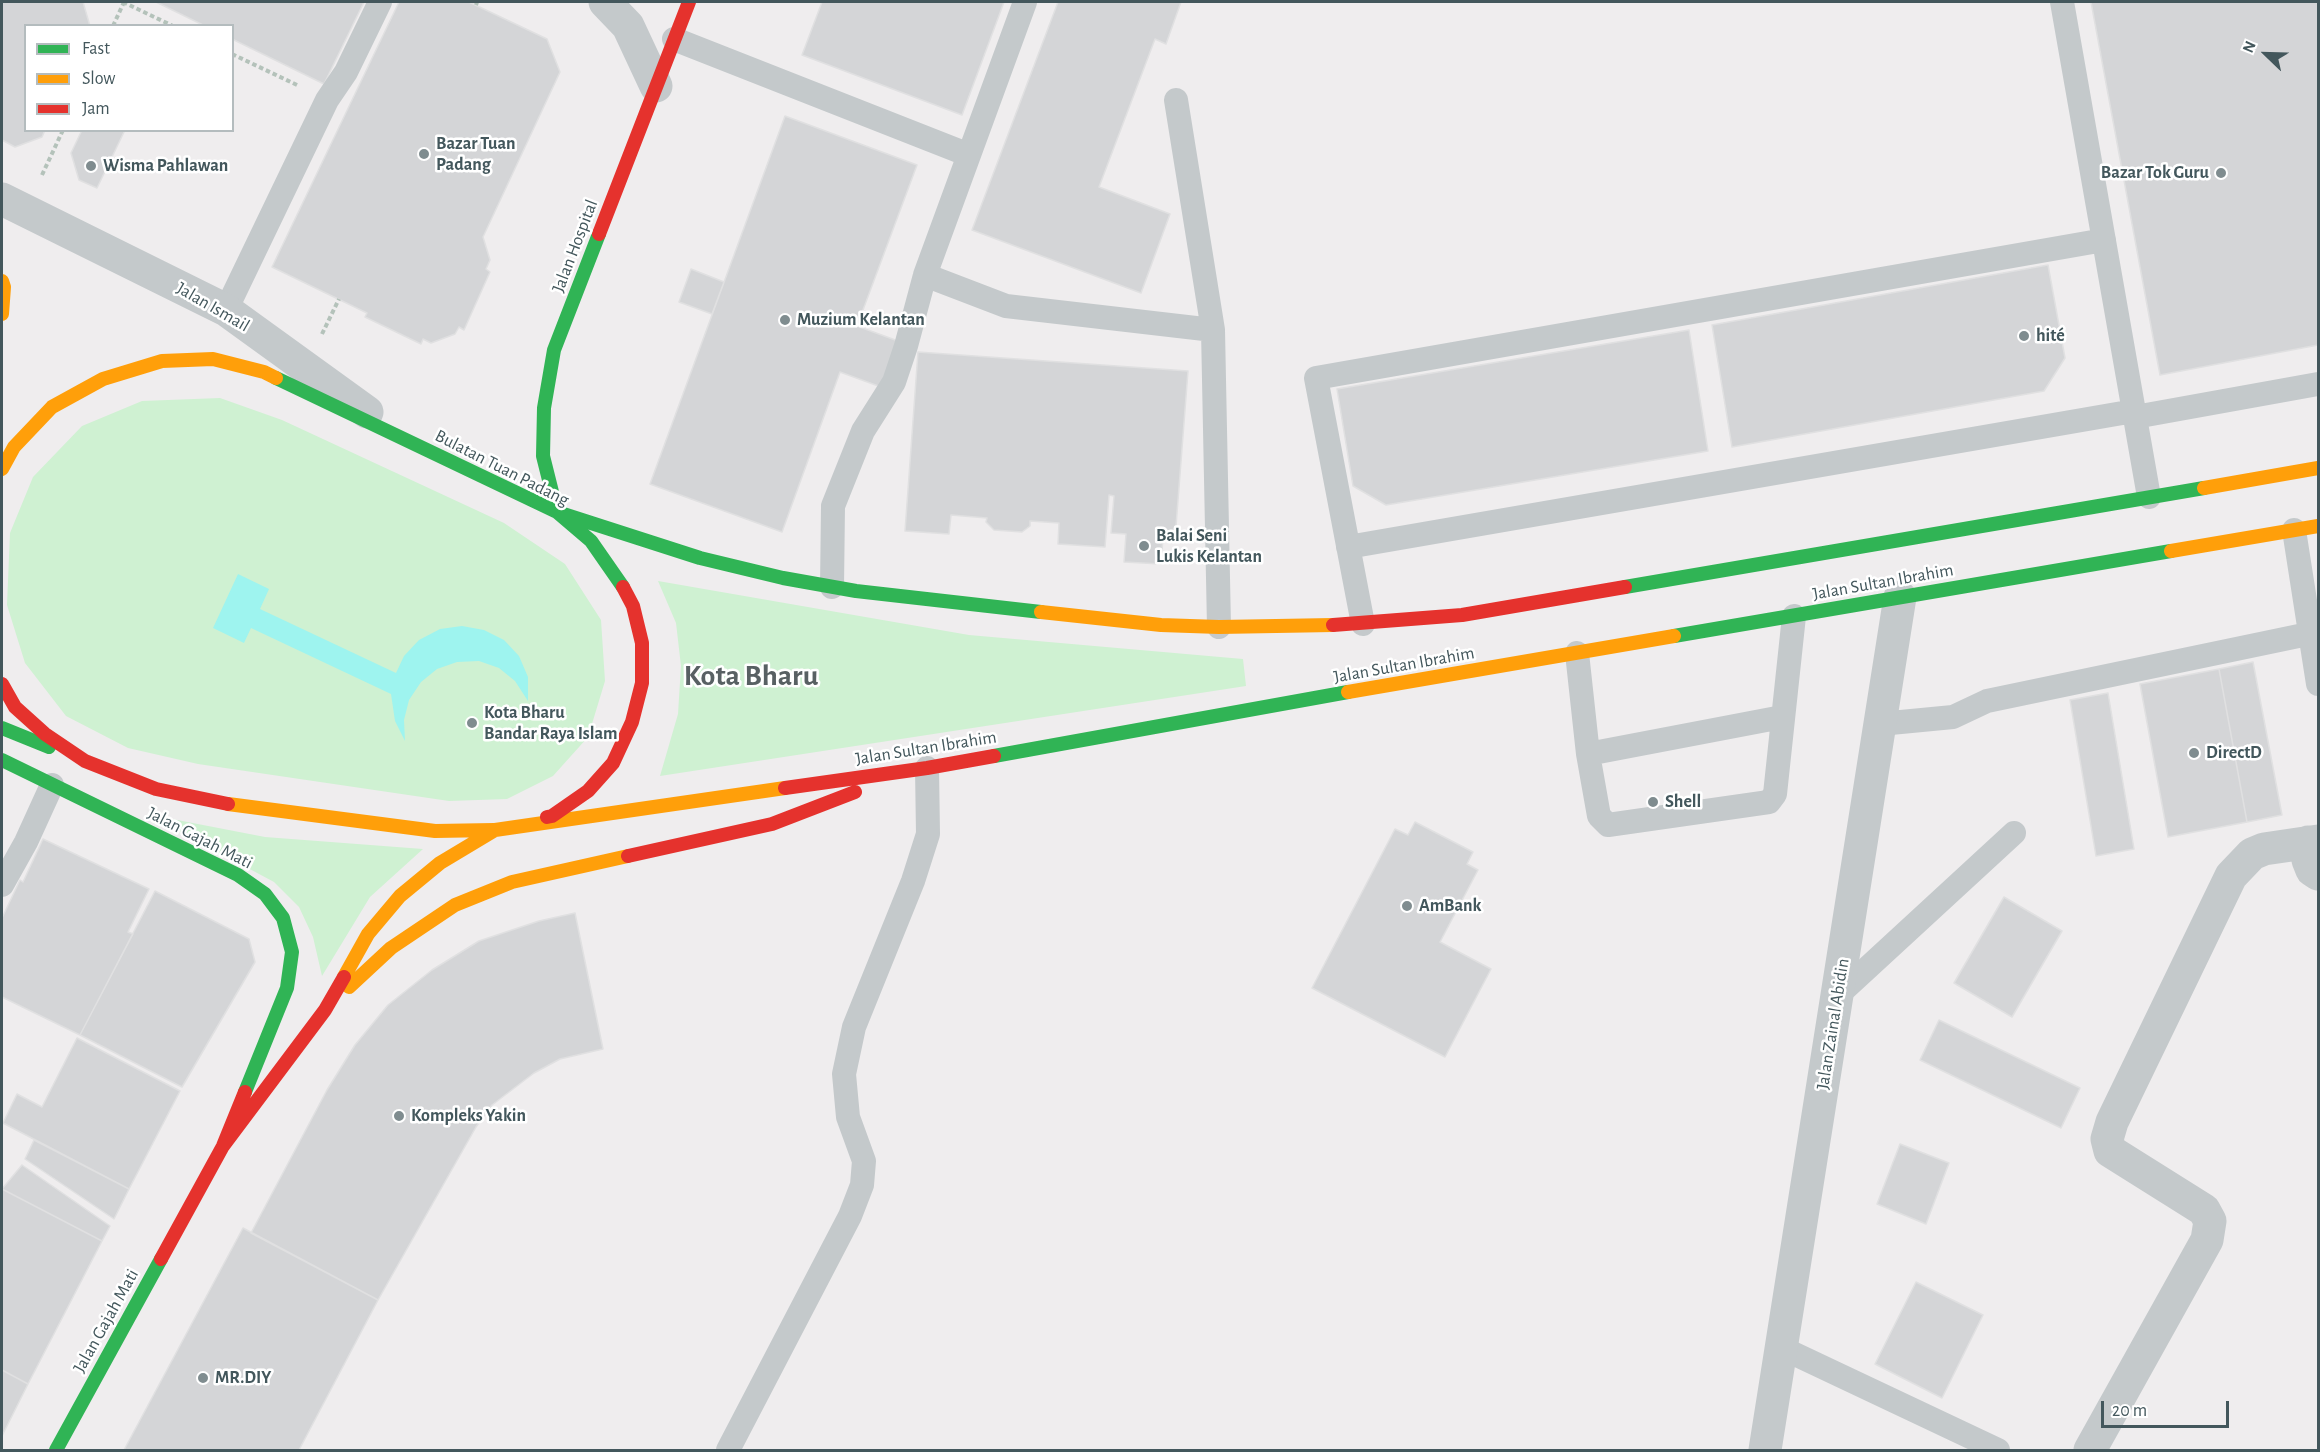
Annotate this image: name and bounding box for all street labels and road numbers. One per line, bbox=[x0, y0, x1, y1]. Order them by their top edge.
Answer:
street label: Jalan Hospital bbox=[547, 196, 603, 296]
street label: Jalan Ismail bbox=[173, 277, 253, 337]
street label: Bulatan Tuan Padang bbox=[431, 425, 573, 511]
street label: Jalan Sultan Ibrahim bbox=[1811, 559, 1955, 605]
street label: Jalan Sultan Ibrahim bbox=[1332, 642, 1476, 688]
street label: Jalan Sultan Ibrahim bbox=[854, 726, 998, 770]
street label: Jalan Gajah Mati bbox=[144, 802, 256, 874]
street label: Jalan Zainal Abidin bbox=[1812, 957, 1854, 1091]
street label: Jalan Gajah Mati bbox=[69, 1265, 143, 1377]

